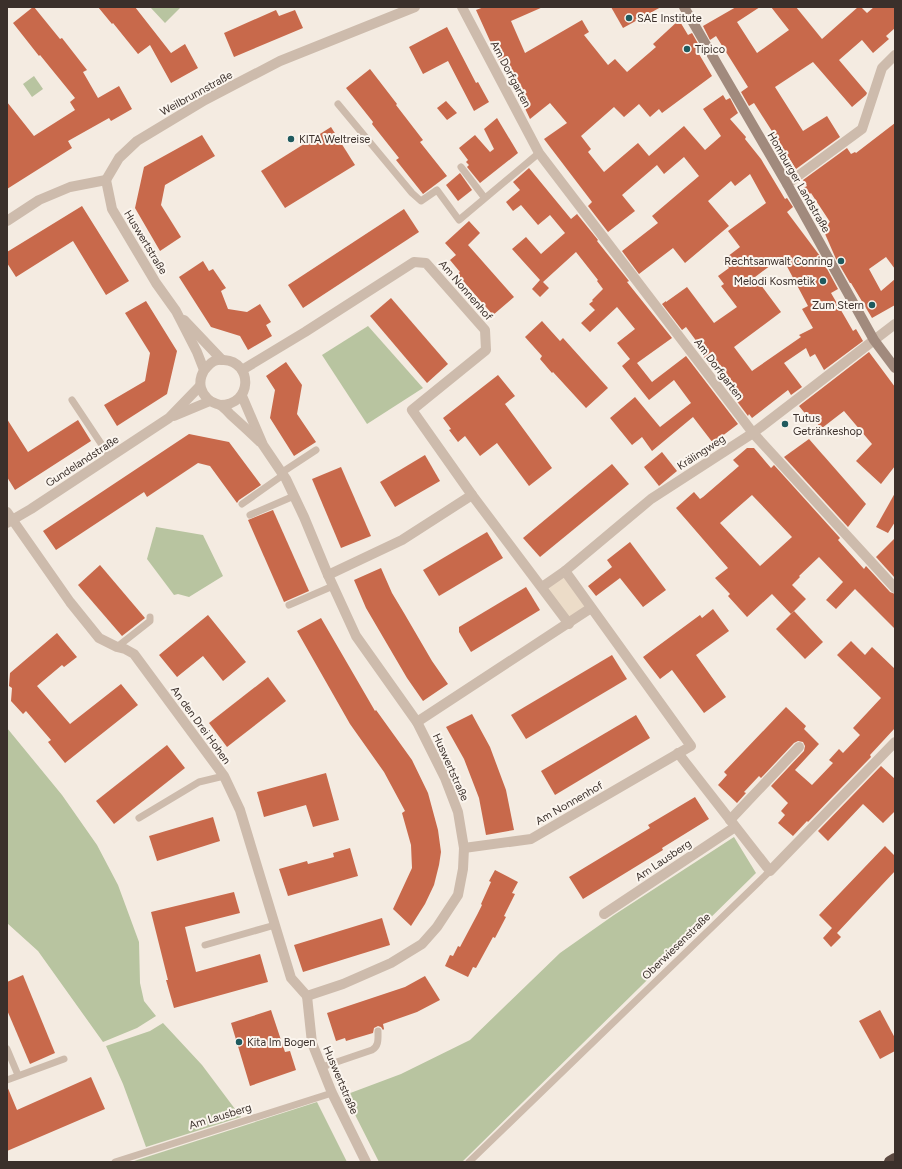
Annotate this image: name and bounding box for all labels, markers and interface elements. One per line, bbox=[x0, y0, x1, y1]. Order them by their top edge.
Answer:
place label: SAE Institute bbox=[637, 12, 702, 25]
marker: SAE Institute bbox=[624, 13, 634, 23]
street label: Am Dorfgarten bbox=[488, 39, 533, 110]
place label: Tipico bbox=[695, 43, 725, 56]
marker: Tipico bbox=[682, 44, 692, 54]
street label: Weilbrunnstraße bbox=[158, 68, 235, 119]
street label: Homburger Landstraße bbox=[764, 130, 833, 235]
place label: KITA Weltreise bbox=[299, 133, 370, 146]
marker: KITA Weltreise bbox=[286, 134, 296, 144]
street label: Huswertstraße bbox=[121, 208, 170, 277]
place label: Rechtsanwalt Conring bbox=[724, 255, 833, 268]
marker: Rechtsanwalt Conring bbox=[836, 256, 846, 266]
street label: Am Nonnenhof bbox=[436, 258, 496, 324]
place label: Melodi Kosmetik bbox=[734, 275, 816, 288]
marker: Melodi Kosmetik bbox=[818, 276, 828, 286]
place label: Zum Stern bbox=[812, 299, 864, 312]
marker: Zum Stern bbox=[867, 300, 877, 310]
street label: Am Dorfgarten bbox=[691, 336, 746, 402]
place label: Tutus Getränkeshop bbox=[793, 412, 863, 438]
marker: Tutus Getränkeshop bbox=[780, 419, 790, 429]
street label: Krälingweg bbox=[675, 432, 728, 473]
street label: Gundelandstraße bbox=[43, 433, 121, 490]
street label: An den Drei Hohen bbox=[168, 684, 233, 767]
street label: Huswertstraße bbox=[430, 731, 471, 803]
street label: Am Nonnenhof bbox=[533, 778, 606, 828]
street label: Am Lausberg bbox=[633, 837, 694, 884]
street label: Oberwiesenstraße bbox=[639, 910, 713, 982]
place label: Kita Im Bogen bbox=[247, 1036, 315, 1049]
marker: Kita Im Bogen bbox=[234, 1037, 244, 1047]
street label: Huswertstraße bbox=[320, 1044, 361, 1116]
street label: Am Lausberg bbox=[187, 1101, 253, 1132]

